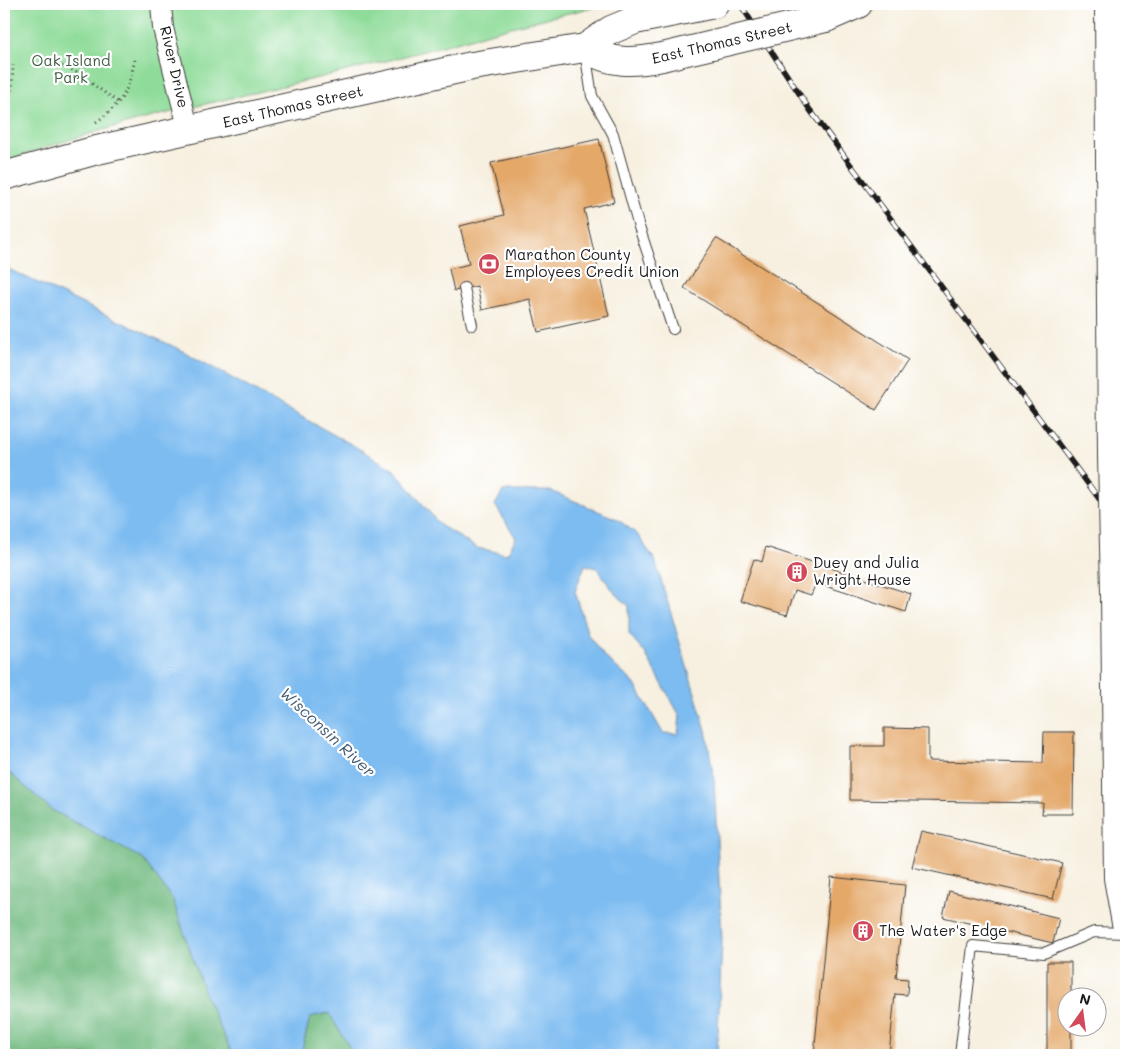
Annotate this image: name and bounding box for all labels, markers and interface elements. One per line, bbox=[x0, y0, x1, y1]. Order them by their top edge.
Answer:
street label: East Thomas Street bbox=[650, 16, 794, 68]
street label: River Drive bbox=[156, 24, 194, 110]
park label: Oak Island Park bbox=[32, 50, 110, 87]
street label: East Thomas Street bbox=[221, 80, 365, 132]
place label: Marathon County Employees Credit Union bbox=[505, 244, 679, 281]
bank icon: Marathon County Employees Credit Union bbox=[477, 252, 501, 276]
place label: Duey and Julia Wright House bbox=[813, 552, 920, 589]
building icon: Duey and Julia Wright House bbox=[785, 560, 809, 584]
water label: Wisconsin River bbox=[276, 682, 380, 781]
building icon: The Water's Edge bbox=[851, 919, 875, 943]
place label: The Water's Edge bbox=[879, 920, 1007, 940]
north arrow bbox=[1058, 986, 1108, 1036]
text: N bbox=[1078, 988, 1093, 1009]

